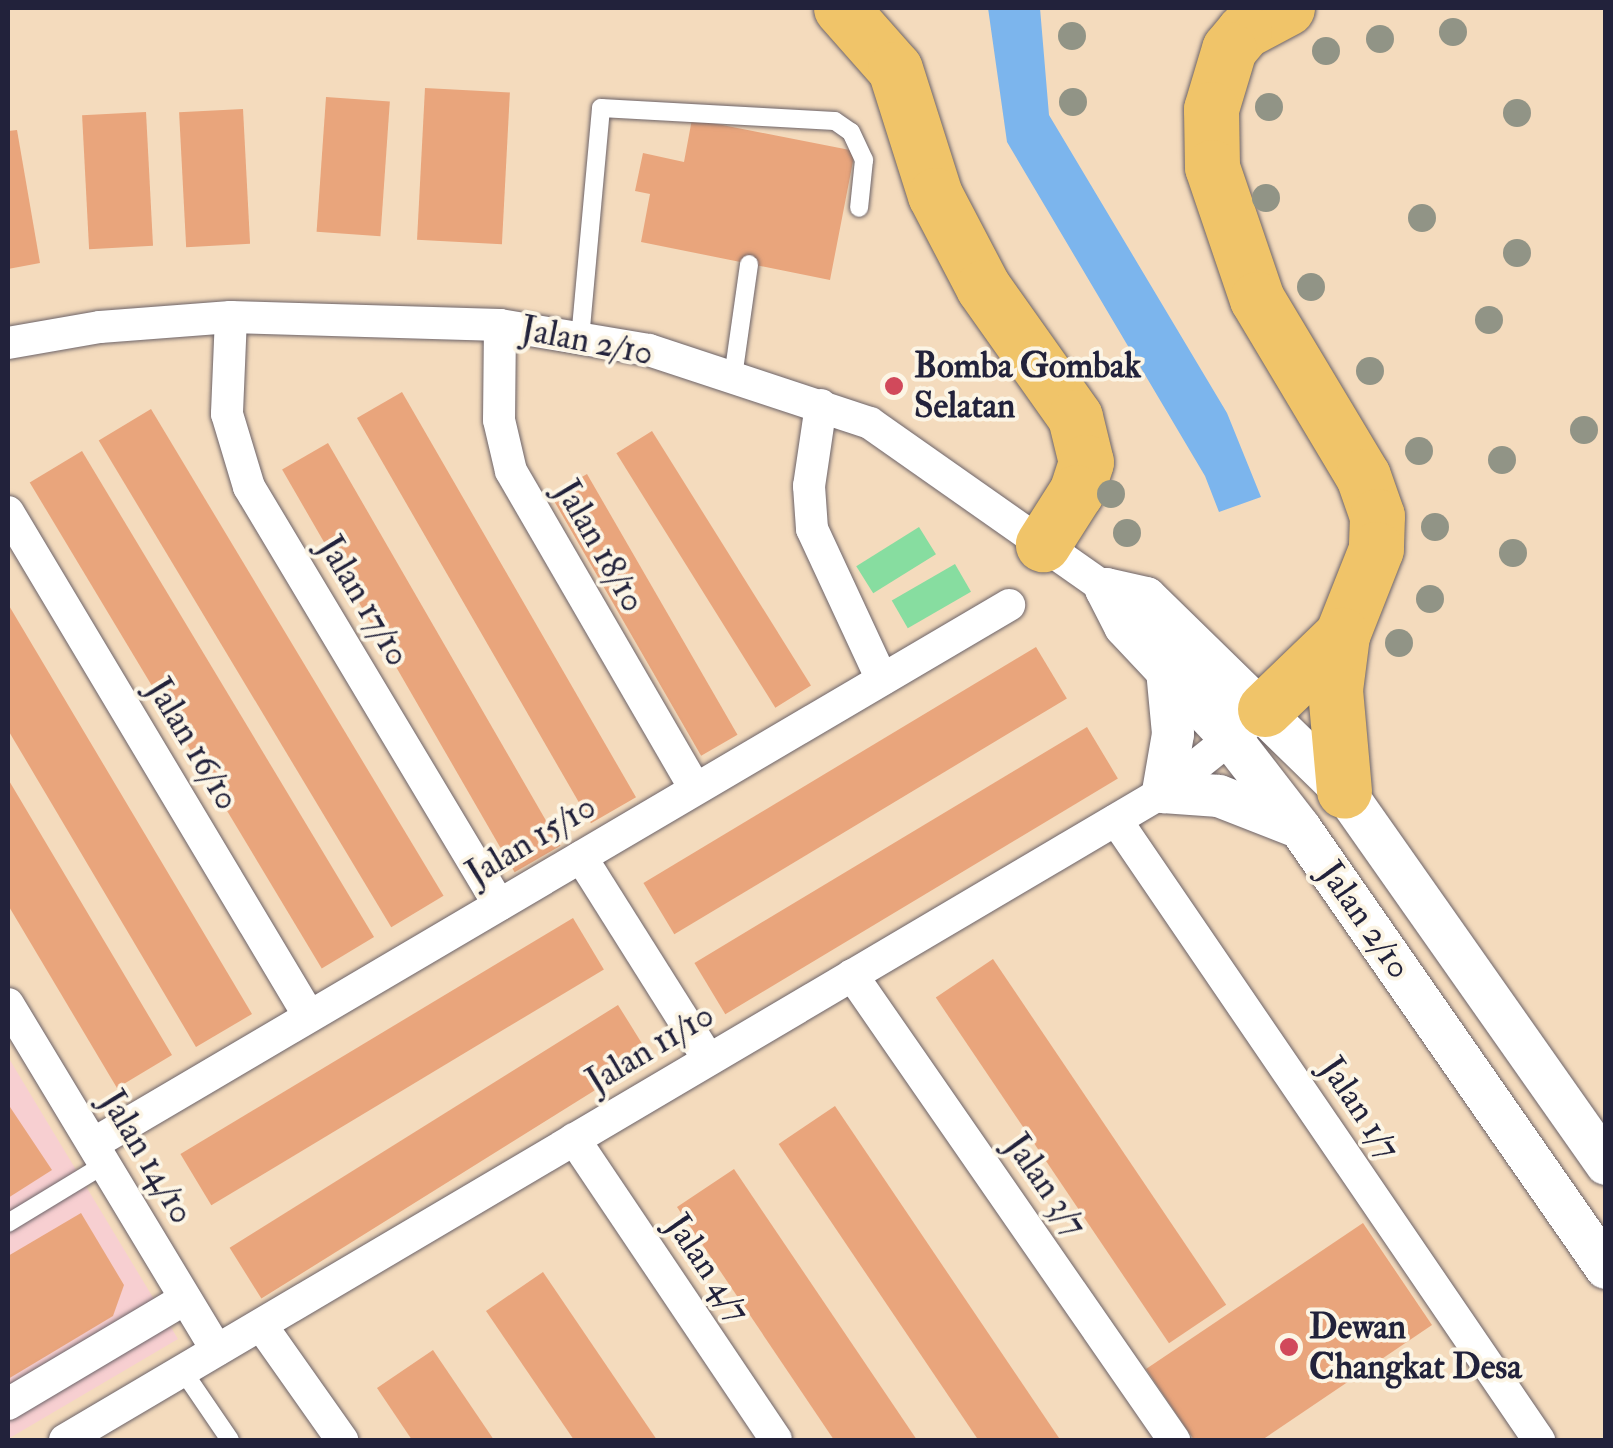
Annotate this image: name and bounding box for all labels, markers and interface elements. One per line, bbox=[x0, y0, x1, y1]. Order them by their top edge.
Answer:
street label: Jalan 2/10 bbox=[517, 308, 657, 374]
place label: Bomba Gombak Selatan bbox=[914, 345, 1141, 427]
marker: Bomba Gombak Selatan bbox=[883, 375, 905, 397]
street label: Jalan 18/10 bbox=[546, 473, 654, 619]
street label: Jalan 17/10 bbox=[309, 528, 419, 674]
street label: Jalan 16/10 bbox=[137, 671, 249, 817]
street label: Jalan 15/10 bbox=[459, 785, 603, 895]
street label: Jalan 2/10 bbox=[1309, 853, 1421, 987]
street label: Jalan 11/10 bbox=[579, 994, 721, 1102]
street label: Jalan 1/7 bbox=[1311, 1049, 1409, 1167]
street label: Jalan 14/10 bbox=[91, 1083, 203, 1231]
street label: Jalan 3/7 bbox=[996, 1126, 1096, 1244]
street label: Jalan 4/7 bbox=[657, 1206, 759, 1330]
place label: Dewan Changkat Desa bbox=[1309, 1306, 1522, 1388]
marker: Dewan Changkat Desa bbox=[1278, 1336, 1300, 1358]

